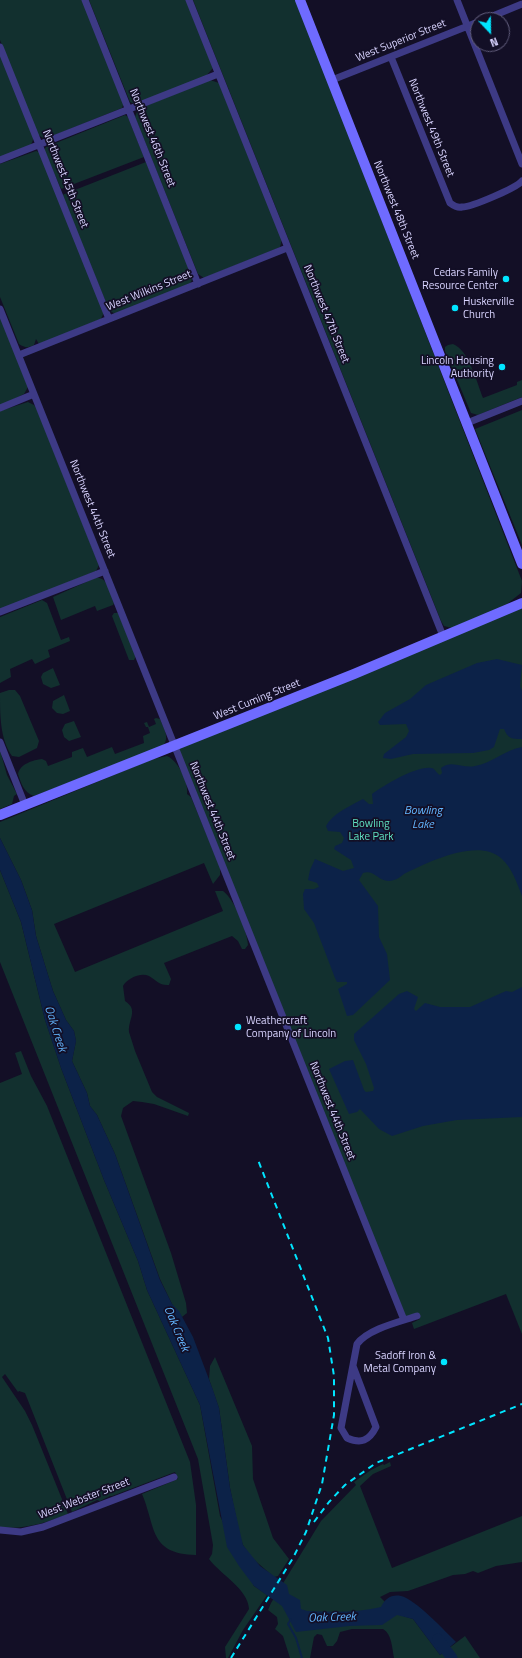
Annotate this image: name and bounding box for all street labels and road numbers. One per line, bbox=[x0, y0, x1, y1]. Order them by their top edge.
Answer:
street label: West Superior Street bbox=[354, 17, 448, 65]
street label: Northwest 49th Street bbox=[405, 77, 457, 179]
street label: Northwest 46th Street bbox=[126, 87, 178, 189]
street label: Northwest 45th Street bbox=[39, 128, 91, 230]
street label: Northwest 48th Street bbox=[370, 159, 422, 261]
street label: Northwest 47th Street bbox=[300, 263, 352, 365]
street label: West Wilkins Street bbox=[105, 268, 193, 314]
street label: Northwest 44th Street bbox=[66, 458, 118, 560]
street label: West Cuming Street bbox=[212, 677, 302, 723]
street label: Northwest 44th Street bbox=[186, 760, 238, 862]
street label: Northwest 44th Street bbox=[306, 1060, 358, 1162]
street label: West Webster Street bbox=[37, 1476, 131, 1522]

